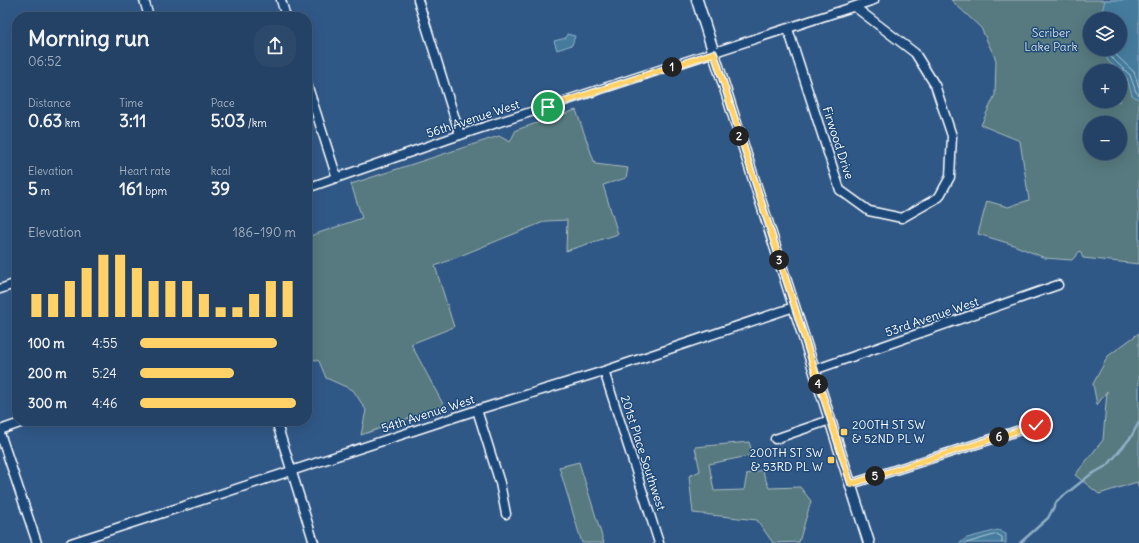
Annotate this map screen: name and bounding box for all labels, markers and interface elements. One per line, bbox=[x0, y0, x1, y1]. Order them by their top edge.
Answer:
map controls bbox=[1083, 12, 1127, 160]
button: layers bbox=[1083, 12, 1127, 56]
text: Morning run bbox=[28, 24, 150, 52]
button: share bbox=[254, 25, 296, 67]
park label: Scriber Lake Park bbox=[1024, 25, 1078, 54]
text: 06:52 bbox=[28, 53, 62, 70]
pin: 1 bbox=[662, 57, 682, 77]
text: 1 bbox=[670, 60, 674, 74]
button: + bbox=[1083, 64, 1127, 108]
pin bbox=[531, 90, 565, 124]
text: Distance bbox=[28, 96, 71, 110]
text: Time bbox=[119, 96, 143, 110]
text: Pace bbox=[211, 96, 235, 110]
street label: 56th Avenue West bbox=[424, 96, 521, 141]
icon: arrive bbox=[537, 96, 559, 118]
street label: Firwood Drive bbox=[820, 105, 857, 181]
text: 0.63 bbox=[28, 110, 62, 132]
text: 3:11 bbox=[119, 110, 146, 132]
text: 5:03 bbox=[211, 110, 245, 132]
text: km bbox=[62, 116, 80, 130]
text: /km bbox=[245, 116, 267, 130]
button: − bbox=[1083, 116, 1127, 160]
pin: 2 bbox=[729, 126, 749, 146]
text: 2 bbox=[736, 129, 742, 143]
text: Elevation bbox=[28, 164, 73, 178]
text: Heart rate bbox=[119, 164, 170, 178]
text: kcal bbox=[211, 164, 230, 178]
text: 5 bbox=[28, 178, 38, 200]
text: 161 bbox=[119, 178, 143, 200]
text: 39 bbox=[211, 178, 230, 200]
text: m bbox=[38, 184, 50, 198]
text: bpm bbox=[143, 184, 167, 198]
text: Elevation bbox=[28, 224, 81, 241]
text: 186–190 m bbox=[233, 224, 296, 241]
pin: 3 bbox=[769, 250, 789, 270]
text: 3 bbox=[776, 253, 782, 267]
street label: 53rd Avenue West bbox=[883, 293, 981, 340]
text: 100 m bbox=[28, 335, 65, 352]
text: 4:55 bbox=[92, 335, 117, 352]
text: 200 m bbox=[28, 365, 67, 382]
text: 5:24 bbox=[92, 365, 117, 382]
pin: 4 bbox=[808, 374, 828, 394]
text: 4 bbox=[815, 377, 821, 391]
street label: 54th Avenue West bbox=[379, 391, 476, 436]
street label: 201st Place Southwest bbox=[618, 393, 669, 512]
text: 300 m bbox=[28, 395, 67, 412]
text: 4:46 bbox=[92, 395, 117, 412]
pin bbox=[1019, 408, 1053, 442]
icon: check bbox=[1025, 414, 1047, 436]
place label: 200TH ST SW & 52ND PL W bbox=[852, 417, 925, 446]
marker: 200TH ST SW & 52ND PL W bbox=[839, 427, 849, 437]
pin: 6 bbox=[989, 427, 1009, 447]
text: 6 bbox=[996, 430, 1002, 444]
place label: 200TH ST SW & 53RD PL W bbox=[750, 445, 823, 474]
marker: 200TH ST SW & 53RD PL W bbox=[826, 455, 836, 465]
pin: 5 bbox=[865, 466, 885, 486]
text: 5 bbox=[872, 469, 878, 483]

